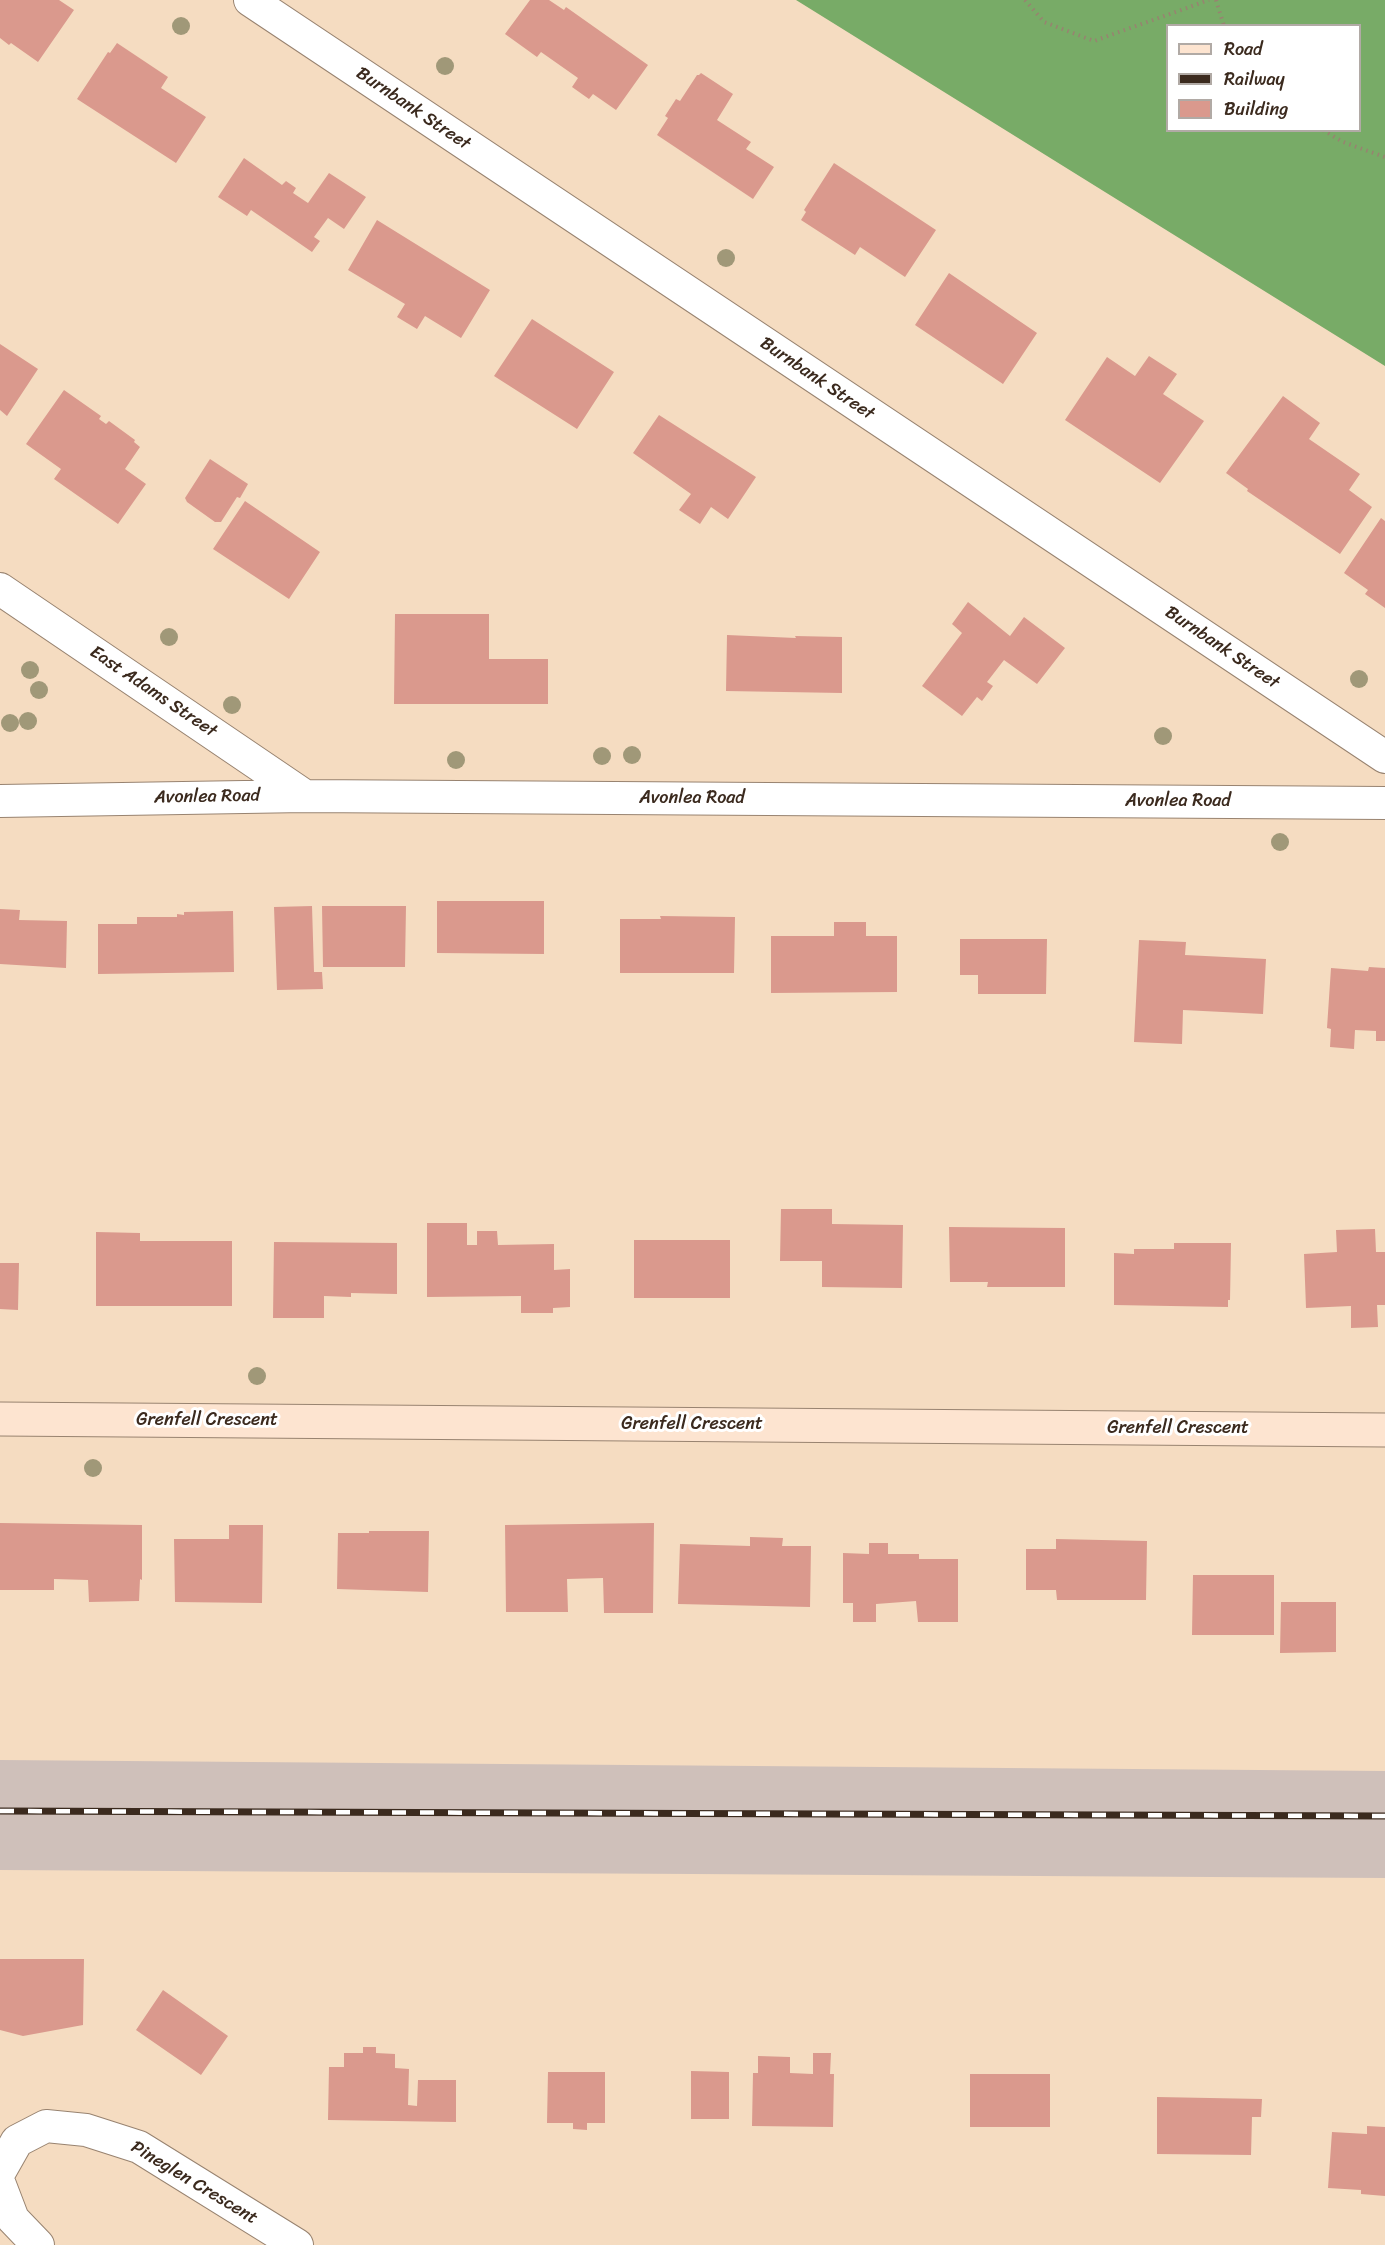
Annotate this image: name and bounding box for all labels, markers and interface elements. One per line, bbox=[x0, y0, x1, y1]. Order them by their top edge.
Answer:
legend bbox=[1166, 24, 1361, 132]
text: Road bbox=[1224, 33, 1263, 65]
street label: Burnbank Street bbox=[352, 63, 474, 155]
text: Railway bbox=[1224, 63, 1285, 95]
text: Building bbox=[1224, 93, 1288, 125]
street label: Burnbank Street bbox=[756, 333, 878, 425]
street label: Burnbank Street bbox=[1161, 602, 1283, 694]
street label: East Adams Street bbox=[85, 642, 221, 742]
street label: Avonlea Road bbox=[154, 785, 260, 809]
street label: Avonlea Road bbox=[639, 787, 745, 809]
street label: Avonlea Road bbox=[1125, 790, 1231, 812]
street label: Grenfell Crescent bbox=[136, 1409, 278, 1431]
street label: Grenfell Crescent bbox=[621, 1413, 763, 1435]
street label: Grenfell Crescent bbox=[1107, 1417, 1249, 1439]
street label: Pineglen Crescent bbox=[127, 2137, 261, 2229]

